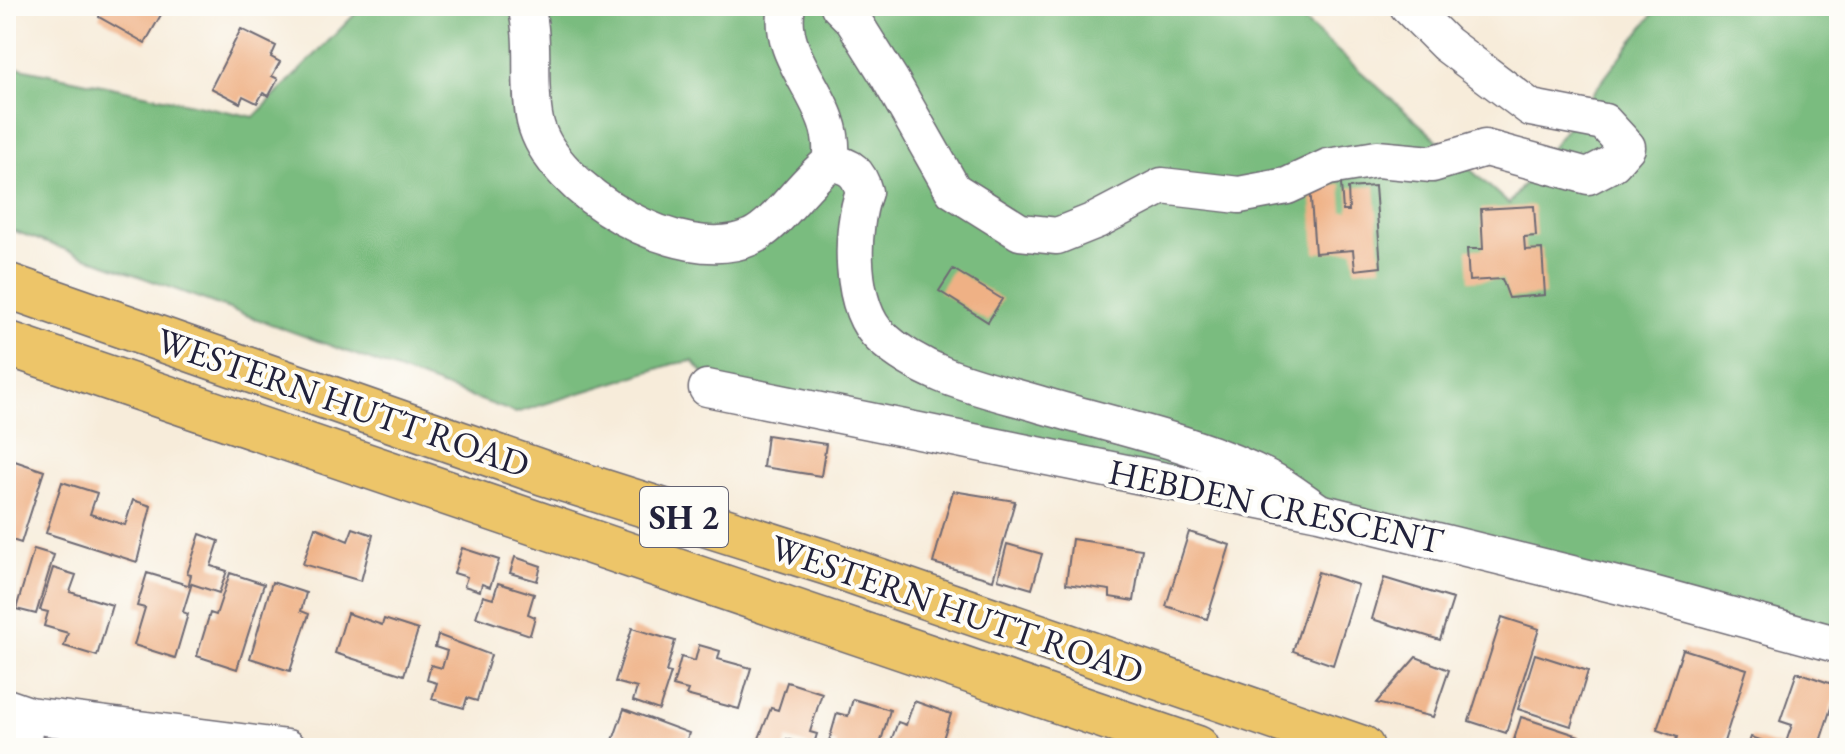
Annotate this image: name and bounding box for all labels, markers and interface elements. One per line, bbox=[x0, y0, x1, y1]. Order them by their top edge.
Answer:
street label: WESTERN HUTT ROAD bbox=[150, 316, 536, 488]
street label: HEBDEN CRESCENT bbox=[1105, 448, 1448, 565]
road number: SH 2 bbox=[640, 487, 728, 547]
street label: WESTERN HUTT ROAD bbox=[764, 523, 1150, 695]

